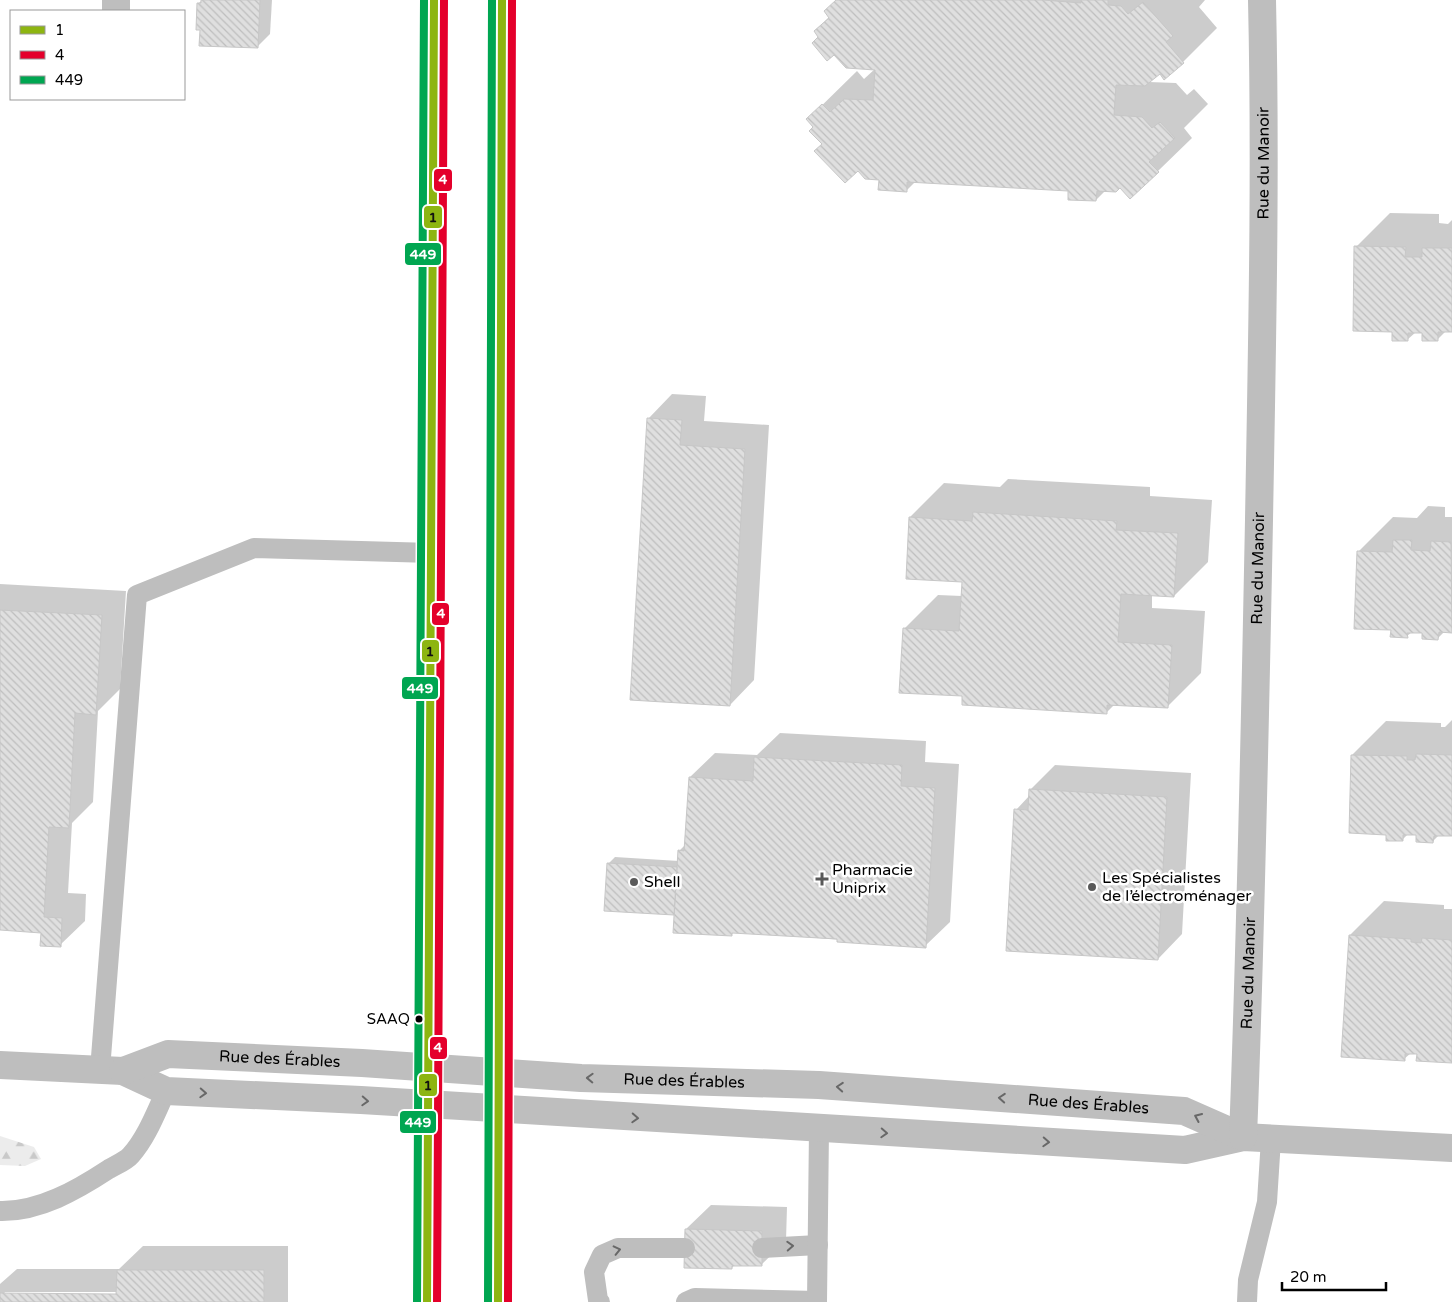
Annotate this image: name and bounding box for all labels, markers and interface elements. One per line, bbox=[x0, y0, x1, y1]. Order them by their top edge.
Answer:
legend bbox=[10, 10, 185, 100]
text: 1 bbox=[55, 21, 64, 39]
text: 4 bbox=[55, 46, 64, 64]
text: 449 bbox=[55, 71, 83, 89]
street label: Rue du Manoir bbox=[1253, 106, 1274, 220]
line badge: 4 bbox=[433, 168, 453, 192]
text: 4 bbox=[439, 171, 448, 188]
line badge: 1 bbox=[423, 205, 443, 229]
text: 1 bbox=[429, 209, 437, 226]
line badge: 449 bbox=[404, 242, 442, 266]
text: 449 bbox=[410, 246, 436, 263]
street label: Rue du Manoir bbox=[1247, 511, 1269, 625]
line badge: 4 bbox=[431, 602, 450, 626]
text: 4 bbox=[437, 605, 446, 622]
line badge: 1 bbox=[421, 639, 440, 663]
text: 1 bbox=[426, 643, 434, 660]
line badge: 449 bbox=[401, 676, 439, 700]
text: 449 bbox=[407, 680, 433, 697]
place label: Pharmacie Uniprix bbox=[832, 860, 913, 898]
place label: Les Spécialistes de l’électroménager bbox=[1102, 868, 1252, 906]
place label: Shell bbox=[644, 872, 681, 892]
marker: Pharmacie Uniprix bbox=[816, 873, 828, 885]
marker: Shell bbox=[628, 876, 640, 888]
marker: Les Spécialistes de l’électroménager bbox=[1086, 881, 1098, 893]
street label: Rue du Manoir bbox=[1237, 916, 1260, 1030]
place label: SAAQ bbox=[367, 1010, 410, 1028]
marker: SAAQ bbox=[414, 1014, 424, 1024]
line badge: 4 bbox=[429, 1036, 448, 1060]
text: 4 bbox=[434, 1039, 443, 1056]
street label: Rue des Érables bbox=[219, 1046, 341, 1072]
street label: Rue des Érables bbox=[623, 1069, 745, 1093]
line badge: 1 bbox=[418, 1073, 438, 1097]
one-way arrow bbox=[586, 1073, 594, 1083]
text: 1 bbox=[424, 1077, 432, 1094]
one-way arrow bbox=[836, 1082, 844, 1093]
one-way arrow bbox=[199, 1087, 207, 1098]
street label: Rue des Érables bbox=[1027, 1090, 1150, 1118]
one-way arrow bbox=[998, 1093, 1006, 1104]
one-way arrow bbox=[361, 1095, 369, 1106]
line badge: 449 bbox=[399, 1110, 437, 1134]
one-way arrow bbox=[631, 1112, 639, 1123]
one-way arrow bbox=[1194, 1113, 1203, 1124]
text: 449 bbox=[405, 1114, 431, 1131]
one-way arrow bbox=[880, 1127, 888, 1138]
one-way arrow bbox=[1043, 1137, 1051, 1148]
one-way arrow bbox=[786, 1241, 794, 1252]
one-way arrow bbox=[613, 1245, 622, 1256]
scale bar bbox=[1282, 1260, 1386, 1292]
text: 20 m bbox=[1290, 1268, 1327, 1286]

